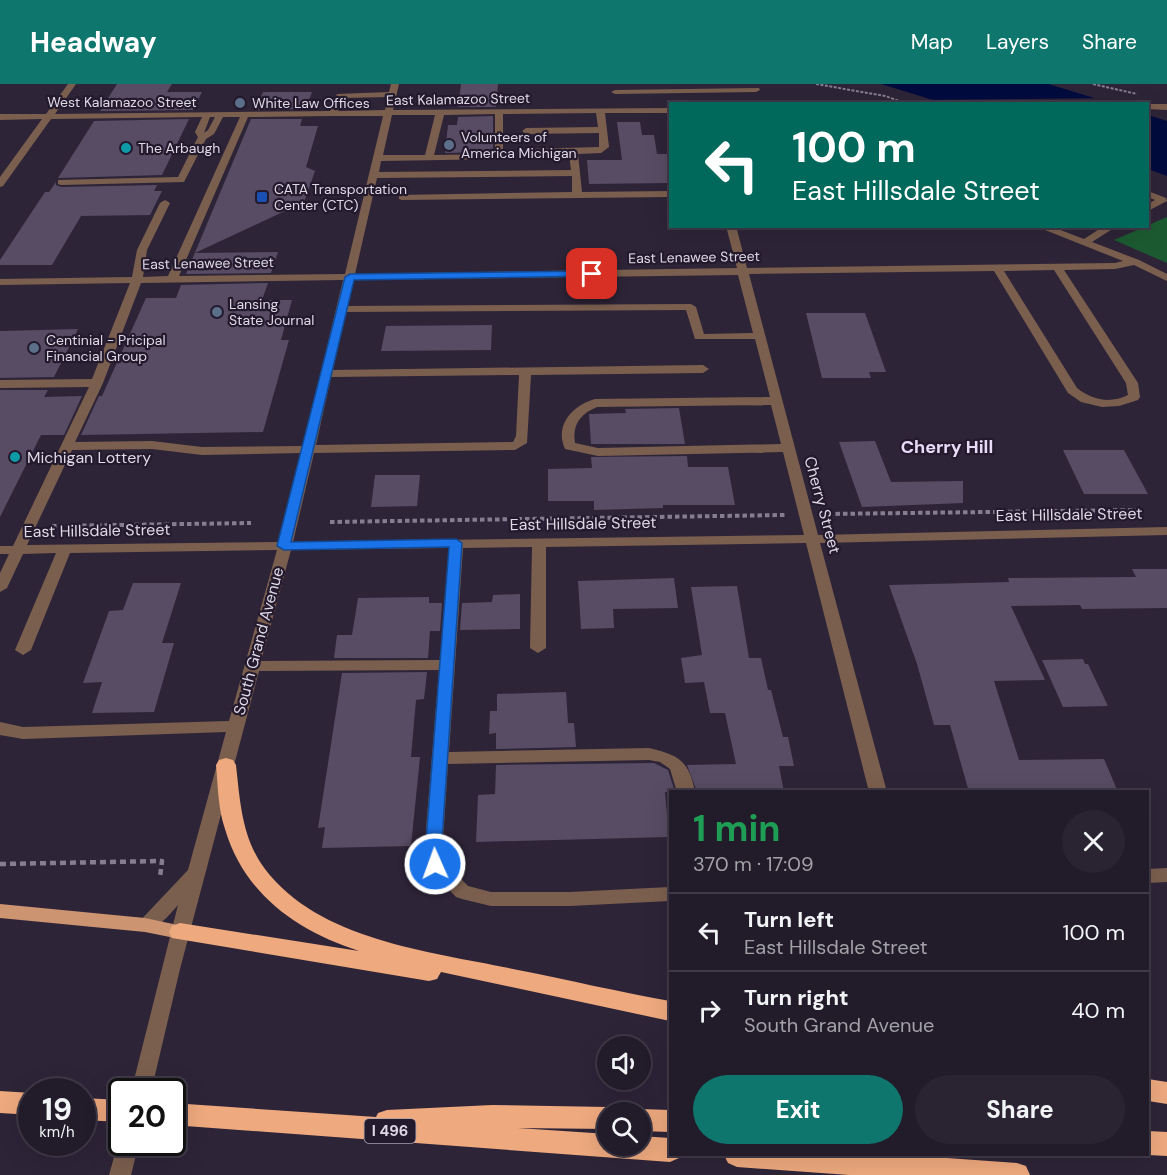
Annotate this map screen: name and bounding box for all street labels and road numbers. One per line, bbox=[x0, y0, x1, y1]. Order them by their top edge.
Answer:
street label: East Kalamazoo Street bbox=[386, 89, 530, 109]
street label: West Kalamazoo Street bbox=[47, 93, 197, 111]
street label: East Lenawee Street bbox=[628, 247, 760, 267]
street label: East Lenawee Street bbox=[142, 253, 274, 273]
street label: Cherry Street bbox=[799, 454, 846, 556]
street label: East Hillsdale Street bbox=[995, 503, 1143, 526]
street label: East Hillsdale Street bbox=[509, 512, 657, 535]
street label: East Hillsdale Street bbox=[23, 519, 171, 542]
street label: South Grand Avenue bbox=[229, 565, 288, 717]
road number: I 496 bbox=[364, 1119, 416, 1143]

